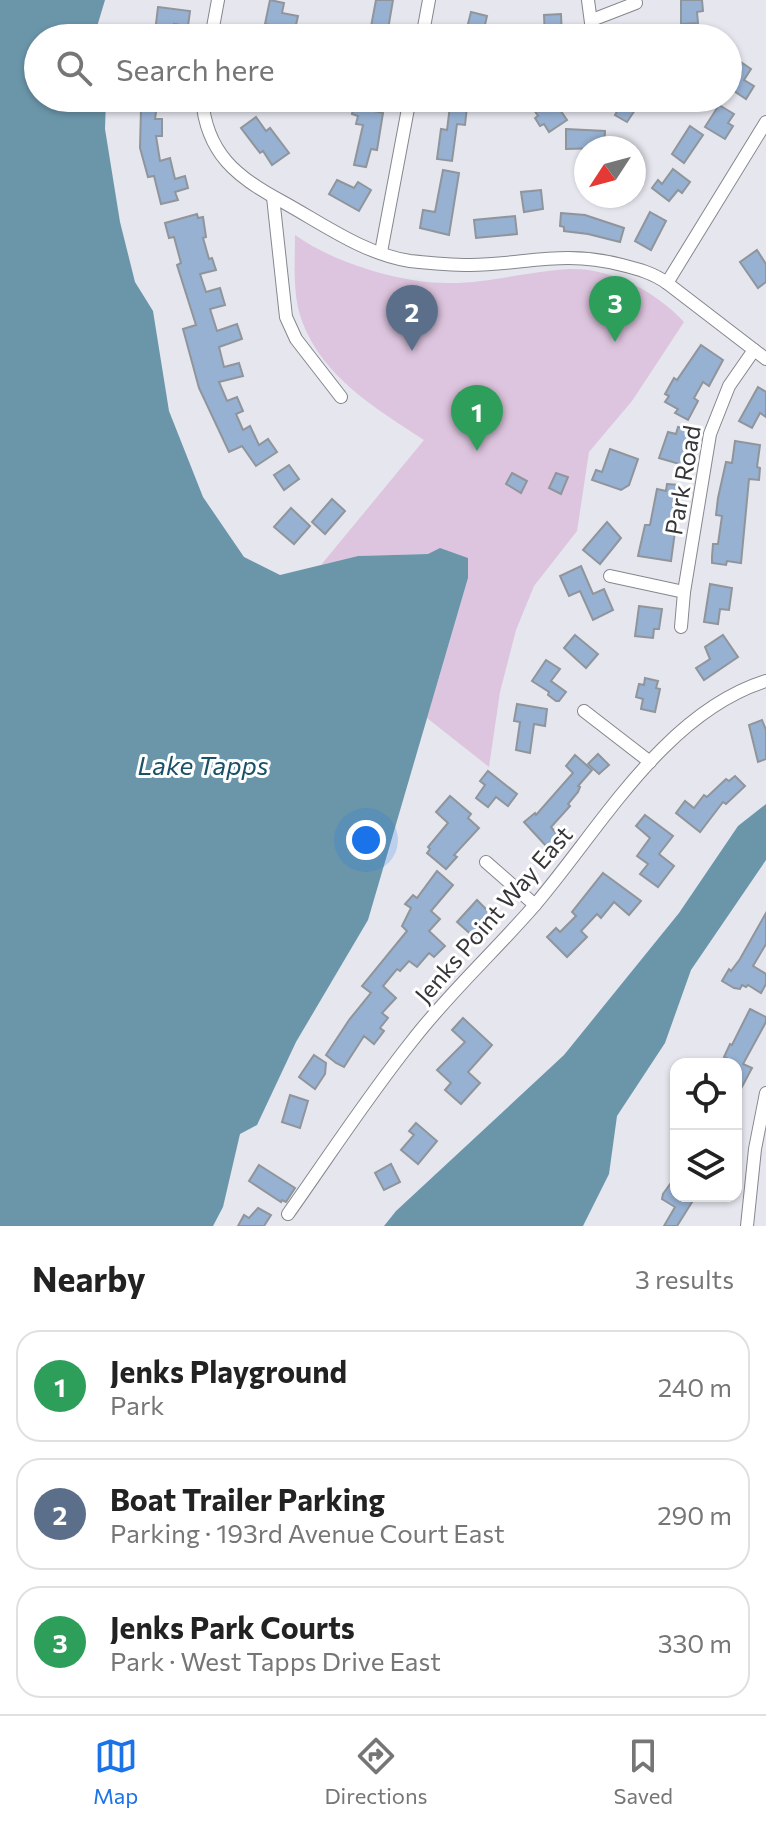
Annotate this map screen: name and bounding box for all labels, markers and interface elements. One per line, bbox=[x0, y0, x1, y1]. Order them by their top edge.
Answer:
search box bbox=[24, 24, 742, 112]
icon: search bbox=[52, 46, 96, 90]
text: Search here bbox=[116, 50, 275, 87]
north arrow bbox=[574, 136, 646, 208]
pin: 3 bbox=[589, 276, 641, 342]
pin: 2 bbox=[386, 285, 438, 351]
pin: 1 bbox=[451, 385, 503, 451]
street label: Park Road bbox=[658, 423, 706, 537]
water label: Lake Tapps bbox=[137, 749, 269, 780]
street label: Jenks Point Way East bbox=[408, 819, 578, 1009]
your location bbox=[346, 820, 386, 860]
map controls bbox=[670, 1058, 742, 1202]
button: locate bbox=[670, 1058, 742, 1130]
button: layers bbox=[670, 1130, 742, 1202]
text: Nearby bbox=[32, 1257, 146, 1299]
text: 3 results bbox=[635, 1263, 734, 1294]
text: Jenks Playground bbox=[110, 1352, 347, 1389]
text: 1 bbox=[54, 1371, 66, 1402]
text: 240 m bbox=[658, 1371, 732, 1402]
text: Park bbox=[110, 1389, 164, 1420]
text: Boat Trailer Parking bbox=[110, 1480, 385, 1517]
text: 2 bbox=[53, 1499, 67, 1530]
text: 290 m bbox=[657, 1499, 732, 1530]
text: Parking · 193rd Avenue Court East bbox=[110, 1517, 505, 1548]
text: Jenks Park Courts bbox=[110, 1608, 355, 1645]
text: 3 bbox=[52, 1627, 68, 1658]
text: 330 m bbox=[658, 1627, 732, 1658]
text: Park · West Tapps Drive East bbox=[110, 1645, 441, 1676]
tab: Map bbox=[93, 1734, 138, 1809]
tab: Directions bbox=[324, 1734, 428, 1809]
tab: Saved bbox=[614, 1734, 673, 1809]

